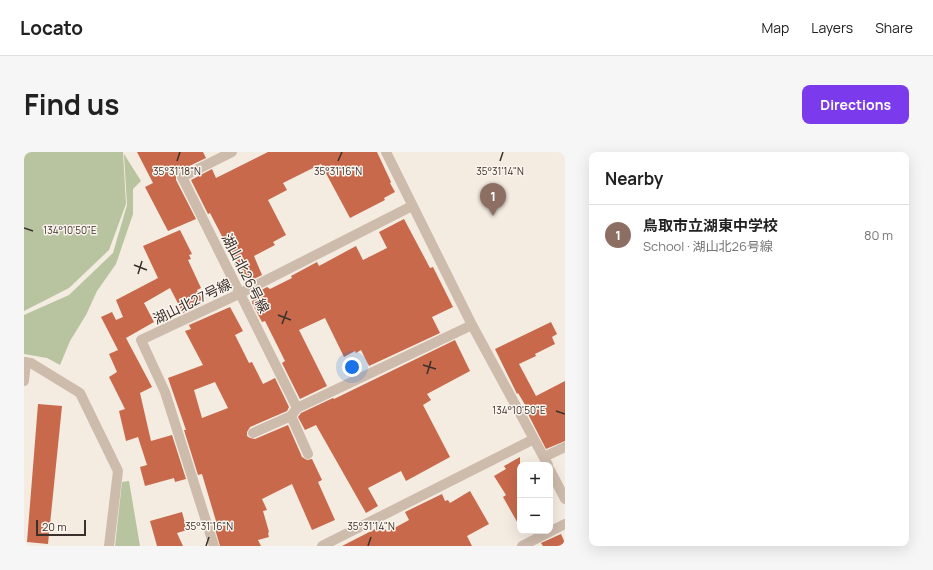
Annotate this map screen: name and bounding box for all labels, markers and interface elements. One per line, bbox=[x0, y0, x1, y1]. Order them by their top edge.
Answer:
text: Locato bbox=[20, 15, 83, 41]
text: Map bbox=[761, 18, 789, 37]
text: Layers bbox=[811, 18, 853, 37]
text: Share bbox=[875, 18, 913, 37]
text: Find us bbox=[24, 85, 119, 123]
button: Directions bbox=[802, 85, 909, 124]
text: 35°31'18"N bbox=[153, 164, 201, 178]
text: 35°31'16"N bbox=[314, 164, 362, 178]
text: 35°31'14"N bbox=[476, 164, 524, 178]
text: Nearby bbox=[605, 167, 663, 190]
pin: 1 bbox=[480, 183, 506, 216]
text: 鳥取市立湖東中学校 bbox=[643, 215, 778, 236]
text: 134°10'50"E bbox=[43, 223, 97, 237]
text: 1 bbox=[615, 226, 621, 244]
text: 80 m bbox=[864, 226, 893, 244]
street label: 湖山北26号線 bbox=[218, 230, 274, 316]
text: School · 湖山北26号線 bbox=[643, 237, 773, 255]
street label: 湖山北27号線 bbox=[150, 274, 234, 328]
your location bbox=[342, 357, 362, 377]
text: 134°10'50"E bbox=[492, 403, 546, 417]
map controls bbox=[517, 462, 553, 534]
button: + bbox=[517, 462, 553, 498]
button: − bbox=[517, 498, 553, 534]
scale bar bbox=[36, 518, 86, 537]
text: 20 m bbox=[42, 519, 67, 534]
text: 35°31'16"N bbox=[185, 519, 233, 533]
text: 35°31'14"N bbox=[347, 519, 395, 533]

